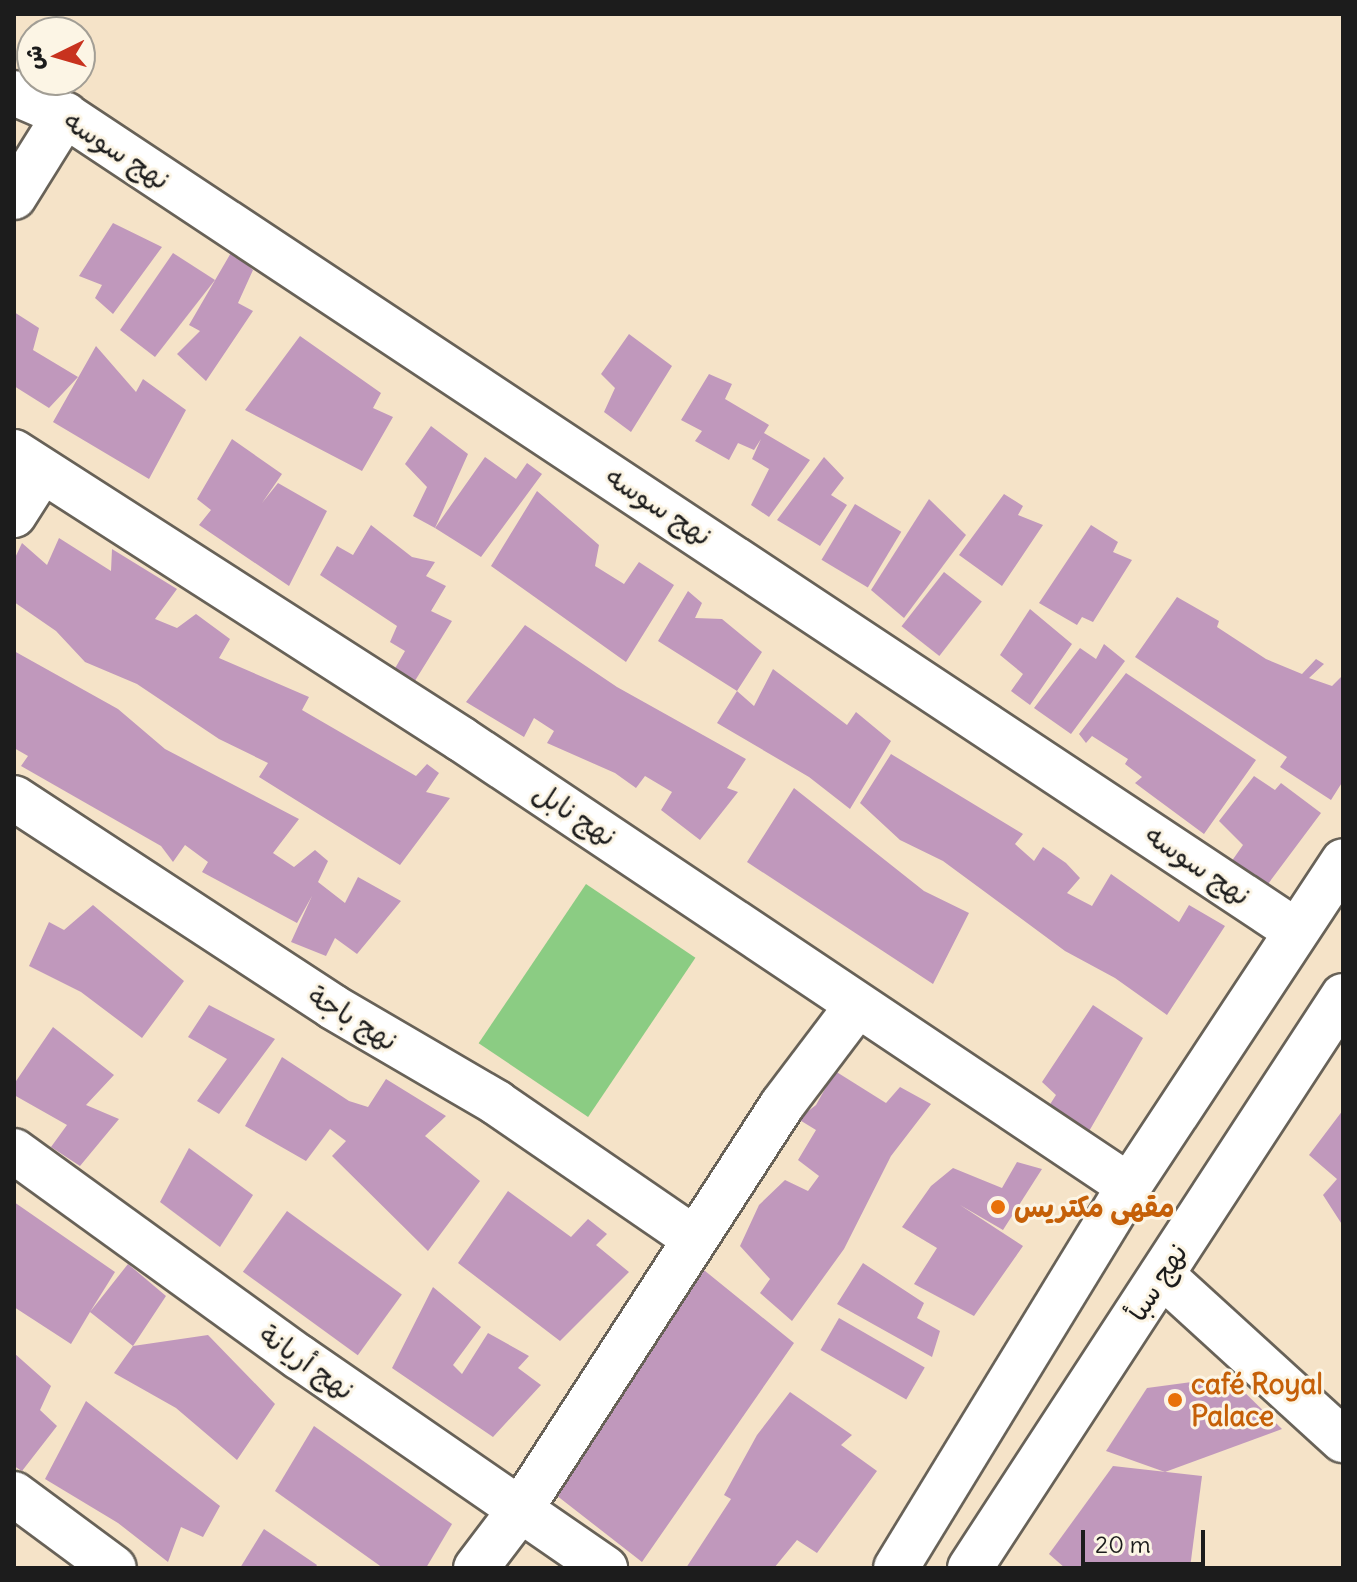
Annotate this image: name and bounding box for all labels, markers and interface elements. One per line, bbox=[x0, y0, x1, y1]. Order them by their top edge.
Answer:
north arrow bbox=[16, 16, 96, 96]
text: ش bbox=[19, 45, 49, 71]
street label: نهج سوسه bbox=[58, 103, 176, 197]
street label: نهج سوسه bbox=[600, 459, 718, 553]
street label: نهج نابل bbox=[527, 775, 623, 853]
street label: نهج سوسه bbox=[1139, 818, 1257, 912]
street label: نهج باجة bbox=[302, 978, 404, 1058]
place label: مقهى مكتريس bbox=[1014, 1190, 1174, 1224]
marker: مقهى مكتريس bbox=[989, 1198, 1007, 1216]
street label: نهج سبأ bbox=[1120, 1237, 1194, 1327]
street label: نهج أريانة bbox=[253, 1317, 361, 1407]
place label: café Royal Palace bbox=[1191, 1367, 1323, 1433]
marker: café Royal Palace bbox=[1166, 1391, 1184, 1409]
scale bar bbox=[1085, 1514, 1209, 1564]
text: 20 m bbox=[1095, 1529, 1151, 1559]

